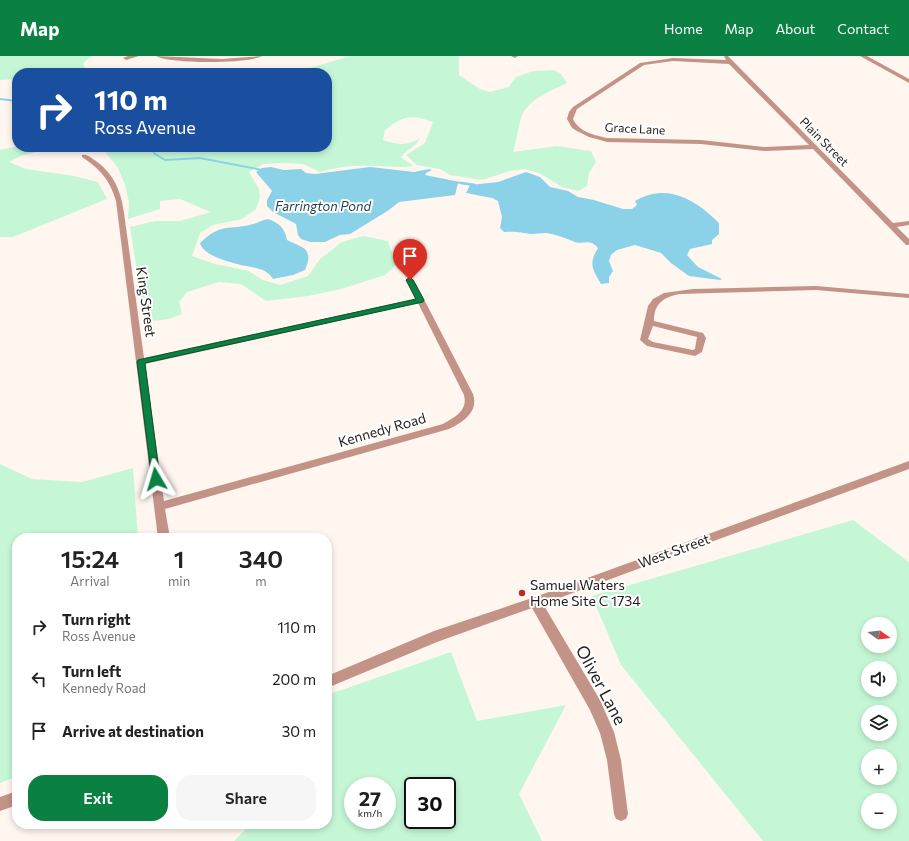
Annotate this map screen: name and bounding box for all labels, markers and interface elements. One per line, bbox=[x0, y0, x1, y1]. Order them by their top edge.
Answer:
text: Map bbox=[20, 17, 59, 40]
text: Home bbox=[664, 20, 703, 37]
text: Map bbox=[725, 20, 753, 37]
text: About bbox=[775, 20, 815, 37]
text: Contact bbox=[837, 20, 889, 37]
text: 110 m bbox=[94, 82, 168, 116]
icon: right bbox=[28, 84, 80, 136]
street label: Plain Street bbox=[797, 114, 852, 169]
text: Ross Avenue bbox=[94, 116, 196, 138]
street label: Grace Lane bbox=[604, 119, 666, 137]
water label: Farrington Pond bbox=[275, 198, 371, 214]
pin bbox=[393, 239, 427, 280]
icon: arrive bbox=[399, 245, 421, 267]
street label: King Street bbox=[133, 266, 160, 338]
street label: Kennedy Road bbox=[336, 409, 428, 450]
position arrow bbox=[135, 458, 177, 500]
street label: West Street bbox=[636, 530, 712, 571]
text: 15:24 bbox=[61, 544, 119, 573]
text: 1 bbox=[174, 544, 184, 573]
text: 340 bbox=[239, 544, 283, 573]
text: Arrival bbox=[70, 573, 110, 589]
text: min bbox=[168, 573, 190, 589]
text: m bbox=[255, 573, 267, 589]
place label: Samuel Waters Home Site C 1734 bbox=[530, 576, 641, 609]
marker: Samuel Waters Home Site C 1734 bbox=[517, 588, 527, 598]
text: Turn right bbox=[62, 610, 131, 628]
icon: right bbox=[28, 616, 50, 638]
north arrow bbox=[861, 617, 897, 653]
map controls bbox=[861, 617, 897, 829]
text: 110 m bbox=[277, 618, 316, 636]
text: Ross Avenue bbox=[62, 628, 136, 644]
street label: Oliver Lane bbox=[572, 641, 631, 728]
button: sound bbox=[861, 661, 897, 697]
text: Turn left bbox=[62, 662, 121, 680]
icon: left bbox=[28, 668, 50, 690]
text: 200 m bbox=[272, 670, 316, 688]
text: Kennedy Road bbox=[62, 680, 146, 696]
button: layers bbox=[861, 705, 897, 741]
icon: arrive bbox=[28, 720, 50, 742]
text: Arrive at destination bbox=[62, 722, 204, 740]
text: 30 m bbox=[282, 722, 316, 740]
button: + bbox=[861, 749, 897, 785]
button: Exit bbox=[28, 775, 168, 821]
button: Share bbox=[176, 775, 316, 821]
speed limit sign: 30 bbox=[404, 777, 456, 829]
text: 27 bbox=[359, 786, 381, 810]
button: − bbox=[861, 793, 897, 829]
text: km/h bbox=[358, 807, 382, 819]

